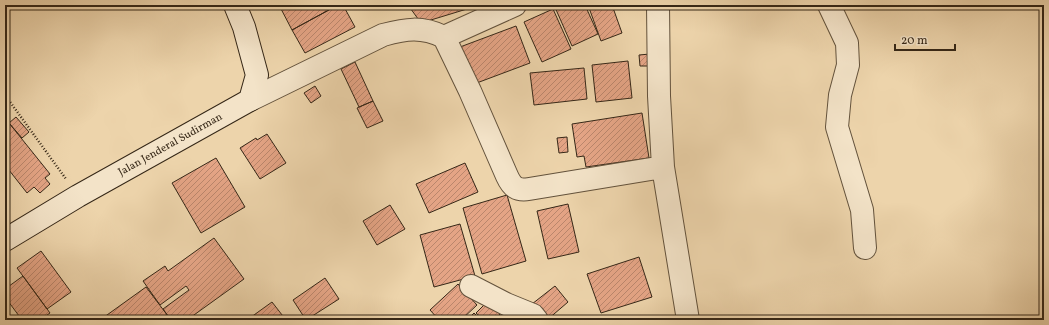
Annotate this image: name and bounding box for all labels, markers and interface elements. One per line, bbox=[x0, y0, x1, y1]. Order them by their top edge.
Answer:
scale bar bbox=[895, 26, 955, 52]
text: 20 m bbox=[901, 33, 928, 49]
street label: Jalan Jenderal Sudirman bbox=[115, 109, 226, 180]

